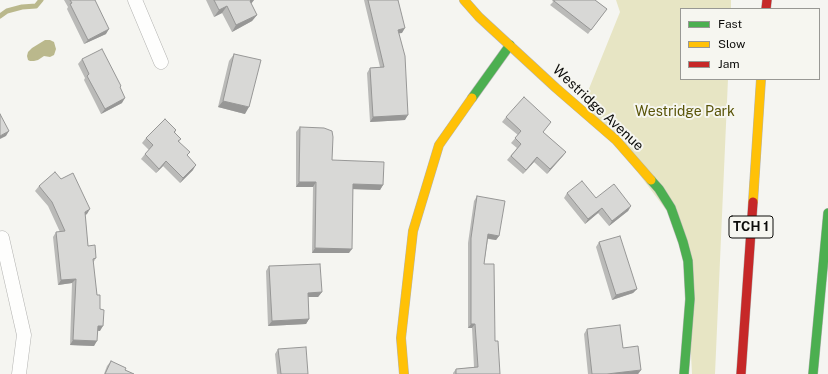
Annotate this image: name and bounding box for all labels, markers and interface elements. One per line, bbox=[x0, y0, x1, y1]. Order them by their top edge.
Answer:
legend bbox=[680, 8, 820, 80]
text: Fast bbox=[718, 17, 742, 31]
text: Slow bbox=[718, 37, 745, 51]
text: Jam bbox=[718, 57, 740, 71]
street label: Westridge Avenue bbox=[549, 62, 647, 154]
park label: Westridge Park bbox=[635, 104, 735, 120]
road number: TCH 1 bbox=[729, 216, 773, 238]

